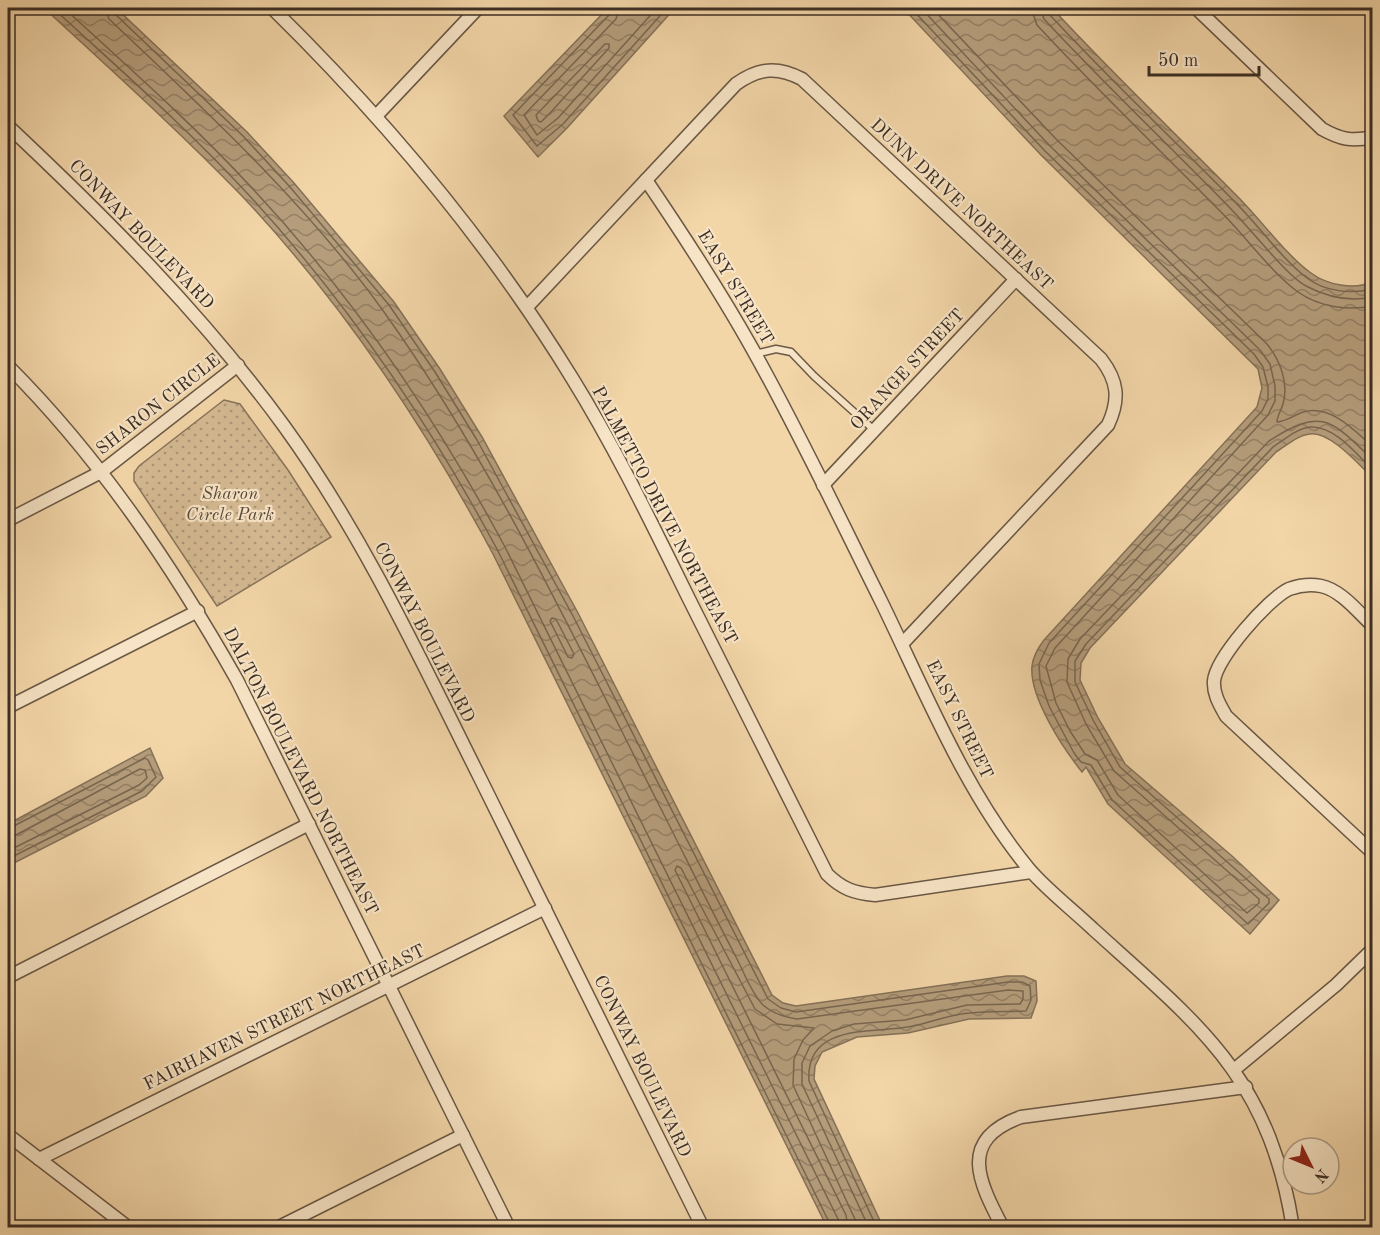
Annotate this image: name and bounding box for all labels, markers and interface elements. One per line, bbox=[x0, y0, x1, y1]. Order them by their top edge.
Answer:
scale bar bbox=[1149, 39, 1258, 77]
text: 50 m bbox=[1158, 52, 1198, 70]
street label: DUNN DRIVE NORTHEAST bbox=[867, 116, 1056, 294]
street label: CONWAY BOULEVARD bbox=[65, 157, 217, 313]
street label: EASY STREET bbox=[694, 227, 776, 348]
street label: ORANGE STREET bbox=[847, 306, 968, 434]
street label: SHARON CIRCLE bbox=[93, 351, 224, 459]
street label: PALMETTO DRIVE NORTHEAST bbox=[588, 383, 740, 648]
park label: Sharon Circle Park bbox=[186, 485, 274, 524]
street label: CONWAY BOULEVARD bbox=[371, 539, 478, 726]
street label: DALTON BOULEVARD NORTHEAST bbox=[220, 625, 381, 918]
street label: EASY STREET bbox=[923, 657, 996, 782]
street label: FAIRHAVEN STREET NORTHEAST bbox=[141, 942, 428, 1094]
street label: CONWAY BOULEVARD bbox=[590, 973, 694, 1160]
north arrow bbox=[1281, 1136, 1341, 1196]
text: N bbox=[1310, 1165, 1331, 1185]

